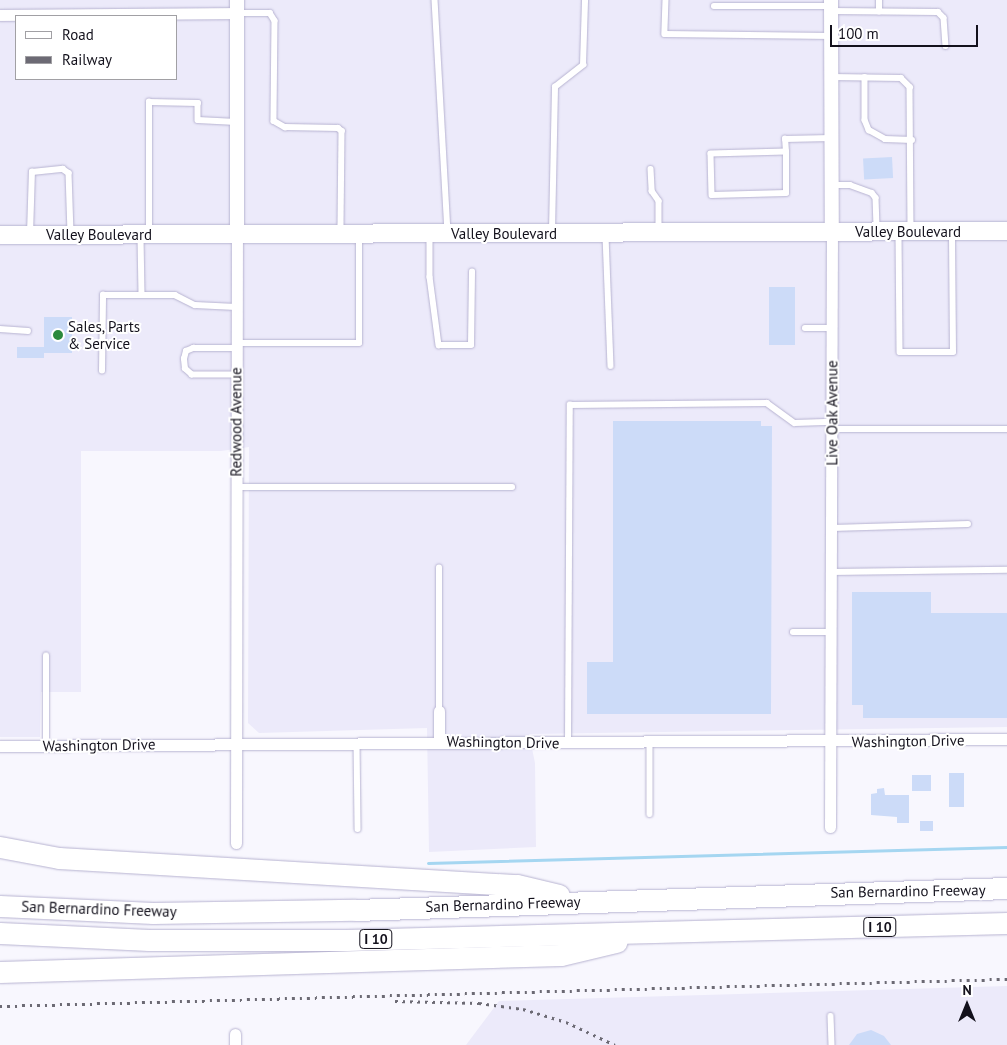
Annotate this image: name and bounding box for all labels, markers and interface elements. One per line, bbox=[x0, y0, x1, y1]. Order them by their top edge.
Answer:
legend bbox=[15, 15, 178, 80]
scale bar bbox=[832, 15, 980, 47]
text: 100 m bbox=[838, 24, 879, 43]
text: Road bbox=[62, 25, 94, 44]
text: Railway bbox=[62, 50, 112, 69]
street label: Valley Boulevard bbox=[855, 223, 961, 241]
street label: Valley Boulevard bbox=[451, 225, 557, 243]
street label: Valley Boulevard bbox=[46, 226, 152, 244]
place label: Sales, Parts & Service bbox=[68, 317, 141, 352]
marker: Sales, Parts & Service bbox=[52, 329, 64, 341]
street label: Live Oak Avenue bbox=[823, 360, 841, 466]
street label: Redwood Avenue bbox=[227, 367, 245, 477]
street label: Washington Drive bbox=[851, 731, 965, 751]
street label: Washington Drive bbox=[446, 732, 560, 752]
street label: Washington Drive bbox=[42, 735, 156, 755]
street label: San Bernardino Freeway bbox=[830, 881, 986, 901]
street label: San Bernardino Freeway bbox=[425, 892, 581, 916]
street label: San Bernardino Freeway bbox=[21, 897, 177, 921]
road number: I 10 bbox=[862, 916, 898, 939]
road number: I 10 bbox=[358, 928, 394, 951]
north arrow bbox=[942, 980, 992, 1030]
text: N bbox=[962, 981, 972, 999]

